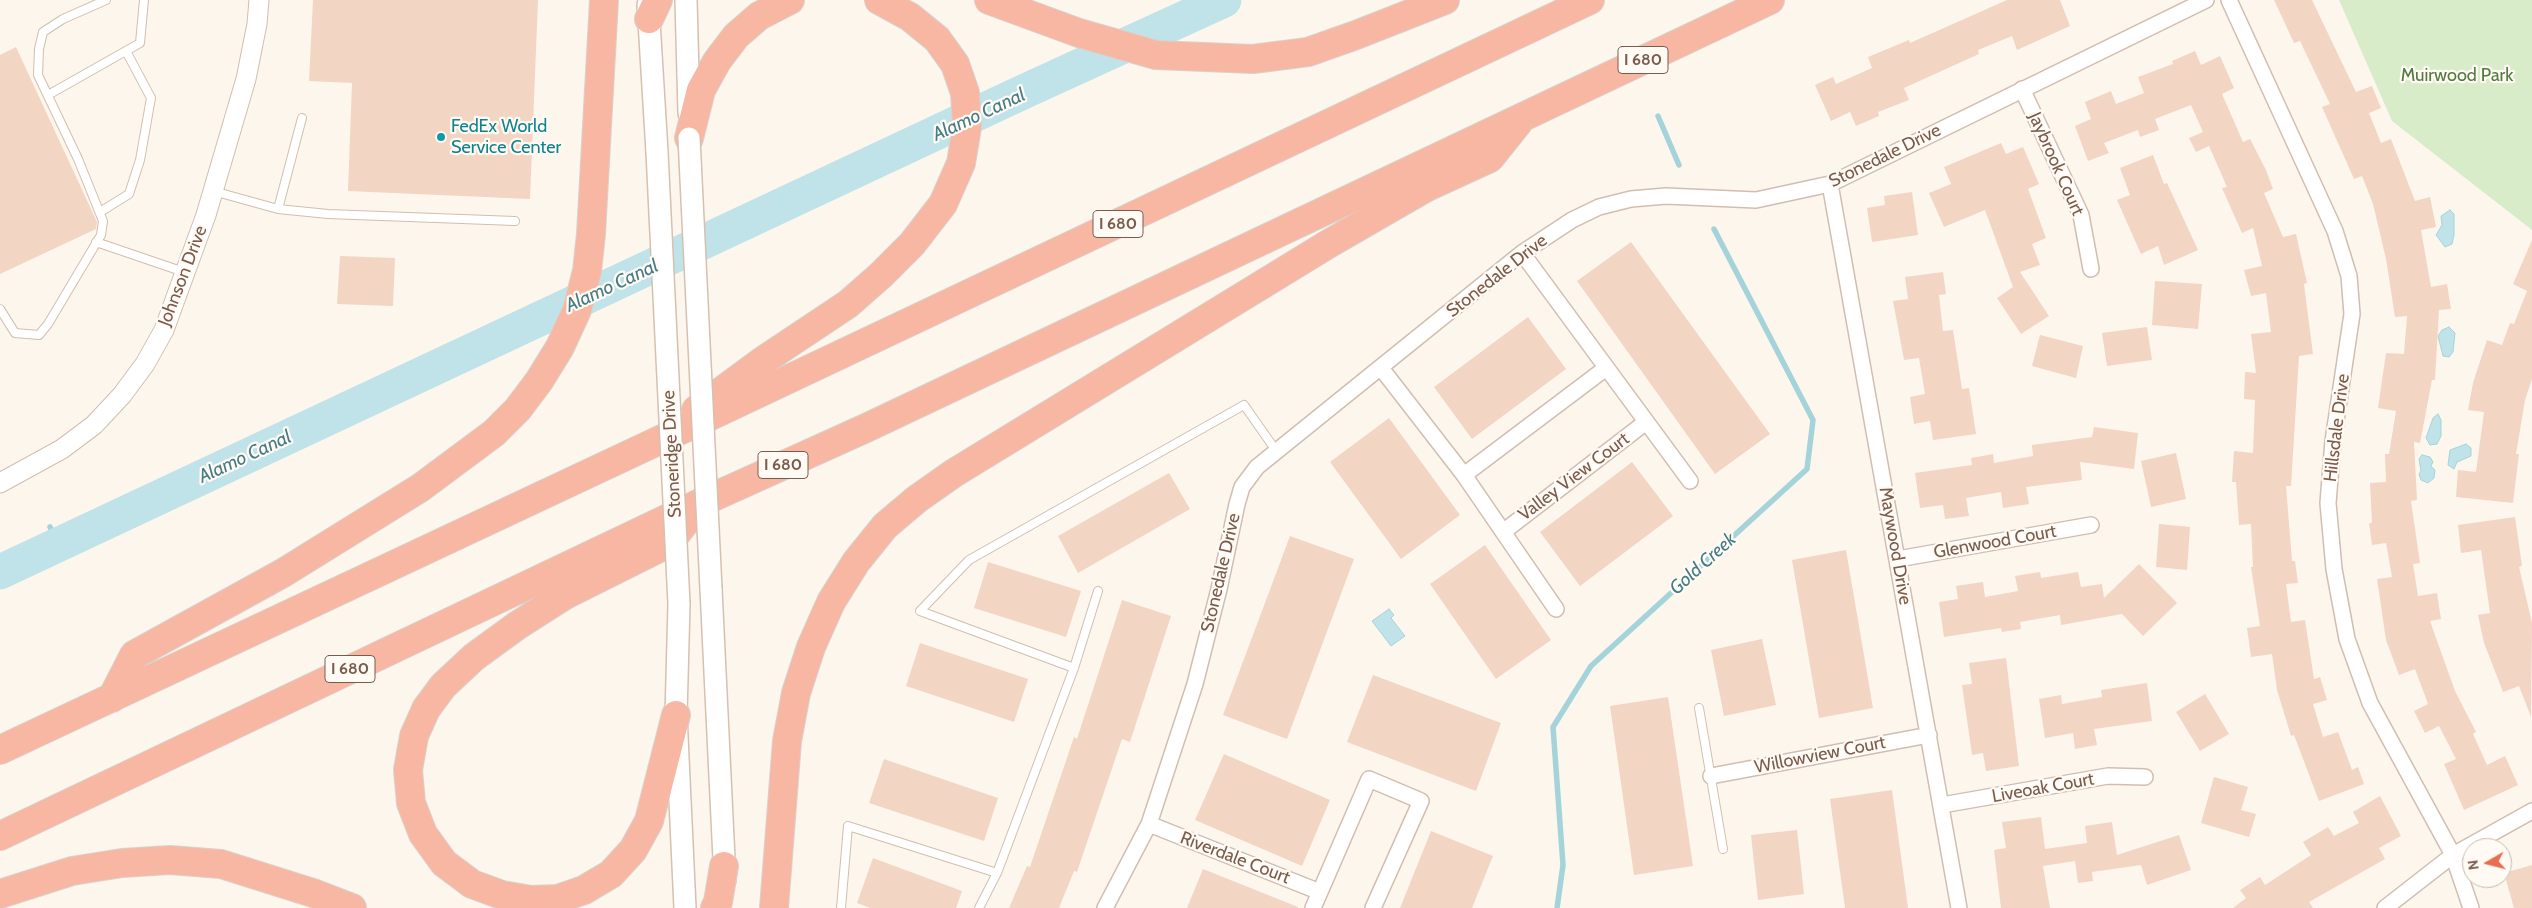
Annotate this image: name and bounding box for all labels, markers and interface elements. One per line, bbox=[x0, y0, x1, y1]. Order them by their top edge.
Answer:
road number: I 680 bbox=[1618, 46, 1668, 74]
park label: Muirwood Park bbox=[2401, 65, 2513, 87]
water label: Alamo Canal bbox=[929, 84, 1029, 146]
street label: Jaybrook Court bbox=[2024, 109, 2088, 219]
place label: FedEx World Service Center bbox=[451, 116, 561, 158]
street label: Stonedale Drive bbox=[1826, 120, 1944, 192]
marker: FedEx World Service Center bbox=[435, 131, 447, 143]
road number: I 680 bbox=[1093, 210, 1143, 238]
street label: Johnson Drive bbox=[154, 223, 212, 329]
street label: Stonedale Drive bbox=[1442, 230, 1552, 322]
water label: Alamo Canal bbox=[562, 255, 662, 317]
street label: Hillsdale Drive bbox=[2320, 373, 2354, 483]
street label: Stoneridge Drive bbox=[658, 390, 686, 518]
water label: Alamo Canal bbox=[195, 426, 295, 488]
street label: Valley View Court bbox=[1514, 428, 1634, 526]
road number: I 680 bbox=[758, 452, 808, 478]
street label: Maywood Drive bbox=[1874, 486, 1916, 606]
street label: Stonedale Drive bbox=[1197, 511, 1245, 635]
street label: Glenwood Court bbox=[1932, 521, 2058, 563]
water label: Gold Creek bbox=[1665, 528, 1741, 600]
road number: I 680 bbox=[325, 656, 375, 682]
street label: Willowview Court bbox=[1753, 732, 1887, 778]
street label: Liveoak Court bbox=[1990, 768, 2096, 808]
street label: Riverdale Court bbox=[1177, 827, 1293, 889]
north arrow bbox=[2462, 838, 2512, 888]
text: N bbox=[2464, 859, 2483, 871]

